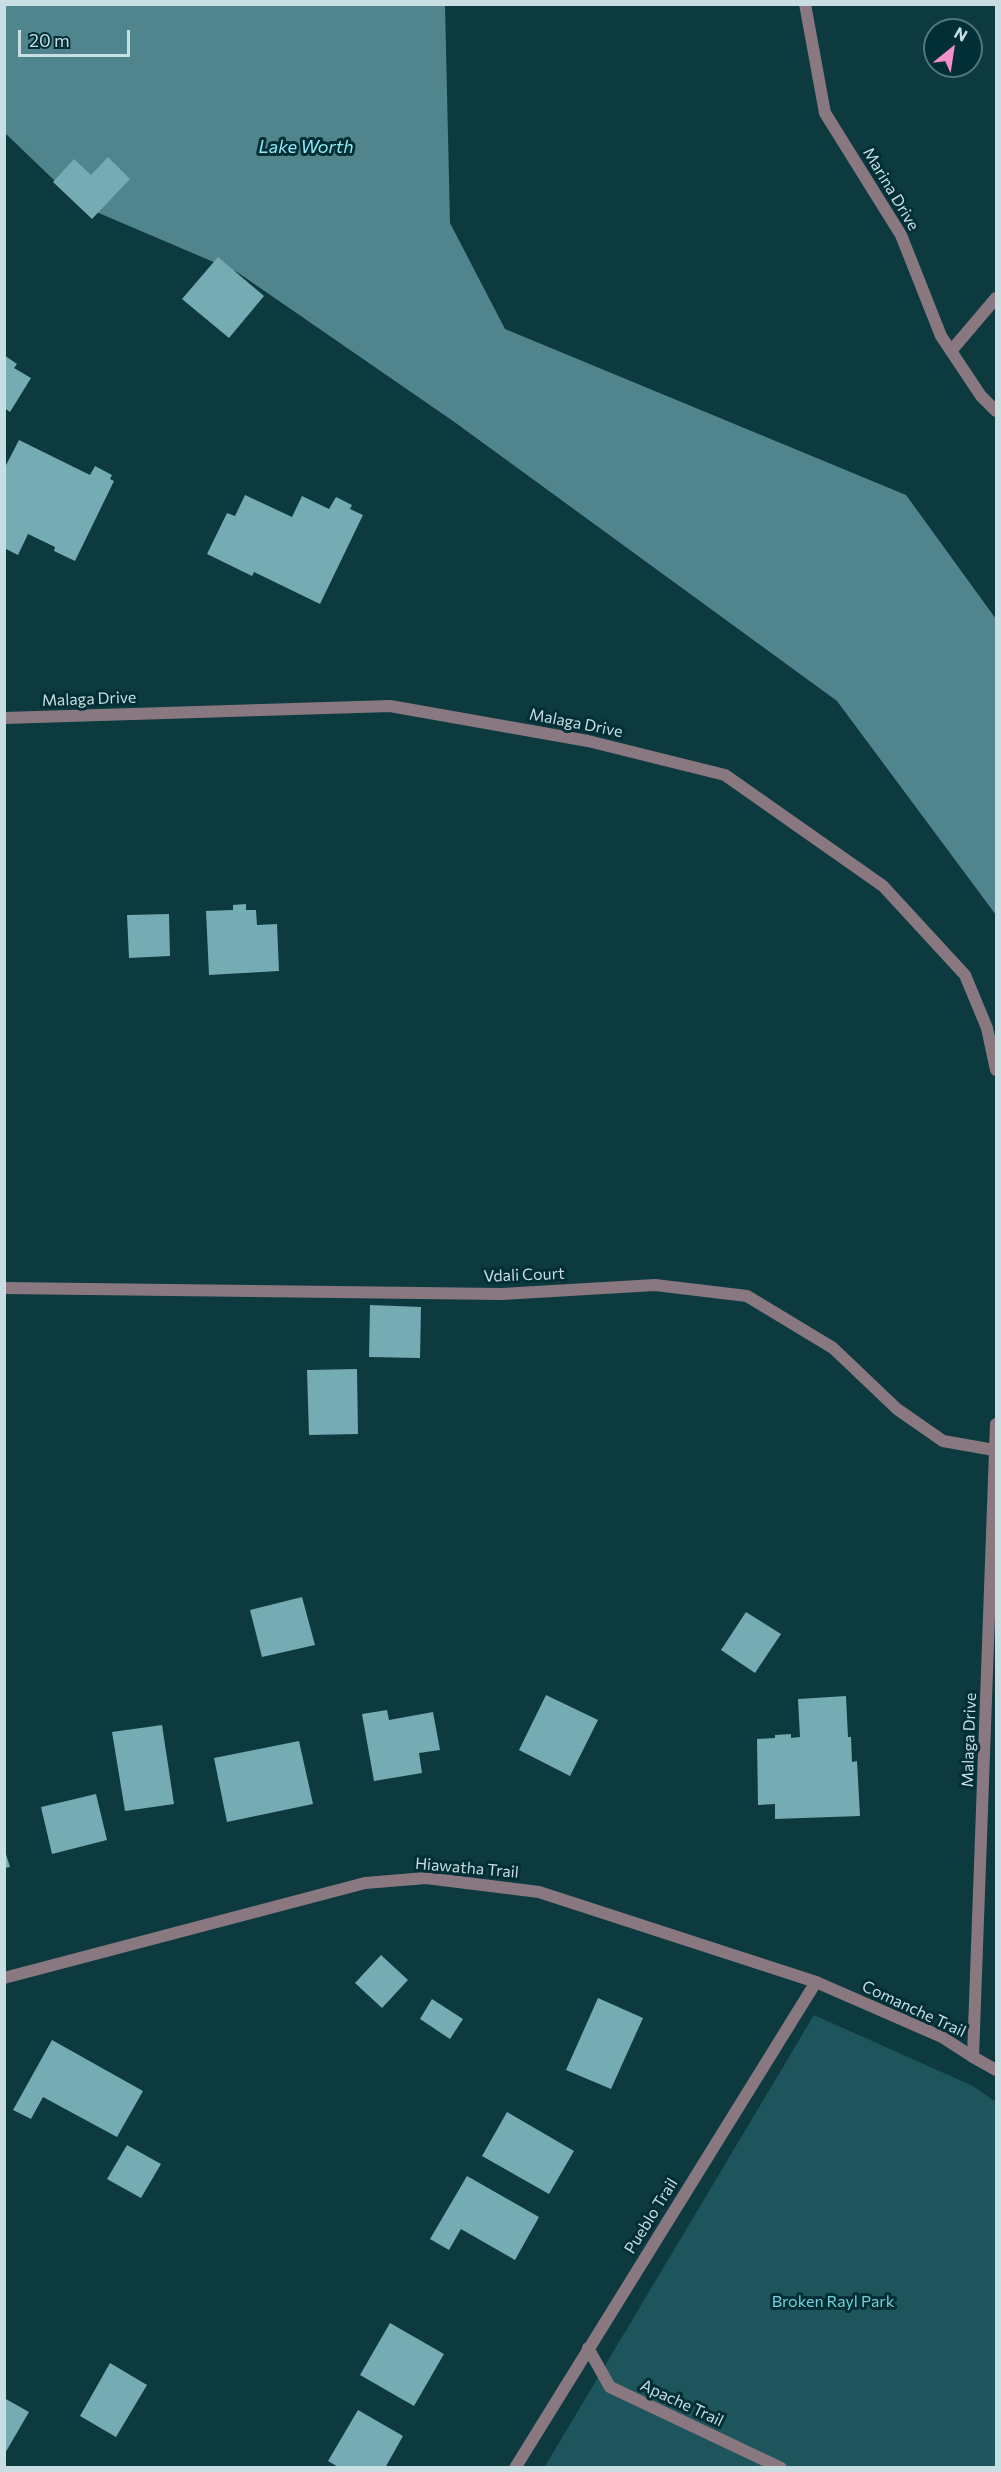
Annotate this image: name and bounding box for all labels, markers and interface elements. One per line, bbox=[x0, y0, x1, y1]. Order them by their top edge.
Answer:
scale bar bbox=[21, 18, 134, 56]
north arrow bbox=[923, 18, 983, 78]
text: N bbox=[951, 22, 971, 45]
text: 20 m bbox=[29, 29, 70, 51]
water label: Lake Worth bbox=[259, 136, 353, 158]
street label: Marina Drive bbox=[859, 144, 923, 234]
street label: Malaga Drive bbox=[41, 688, 137, 710]
street label: Malaga Drive bbox=[528, 705, 624, 741]
street label: Vdali Court bbox=[483, 1264, 565, 1286]
street label: Malaga Drive bbox=[958, 1692, 980, 1788]
street label: Hiawatha Trail bbox=[414, 1854, 520, 1882]
street label: Comanche Trail bbox=[859, 1977, 969, 2041]
street label: Pueblo Trail bbox=[620, 2175, 682, 2257]
park label: Broken Rayl Park bbox=[772, 2292, 894, 2312]
street label: Apache Trail bbox=[638, 2375, 726, 2431]

